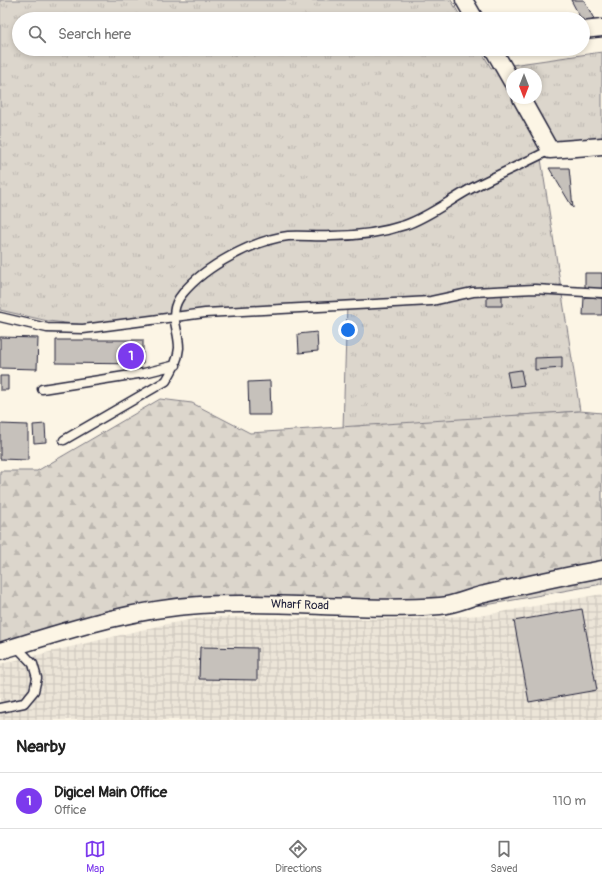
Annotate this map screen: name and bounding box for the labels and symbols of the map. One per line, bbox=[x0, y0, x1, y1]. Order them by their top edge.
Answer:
north arrow bbox=[506, 68, 542, 104]
your location bbox=[338, 320, 358, 340]
pin: 1 bbox=[118, 341, 144, 371]
street label: Wharf Road bbox=[271, 596, 329, 614]

